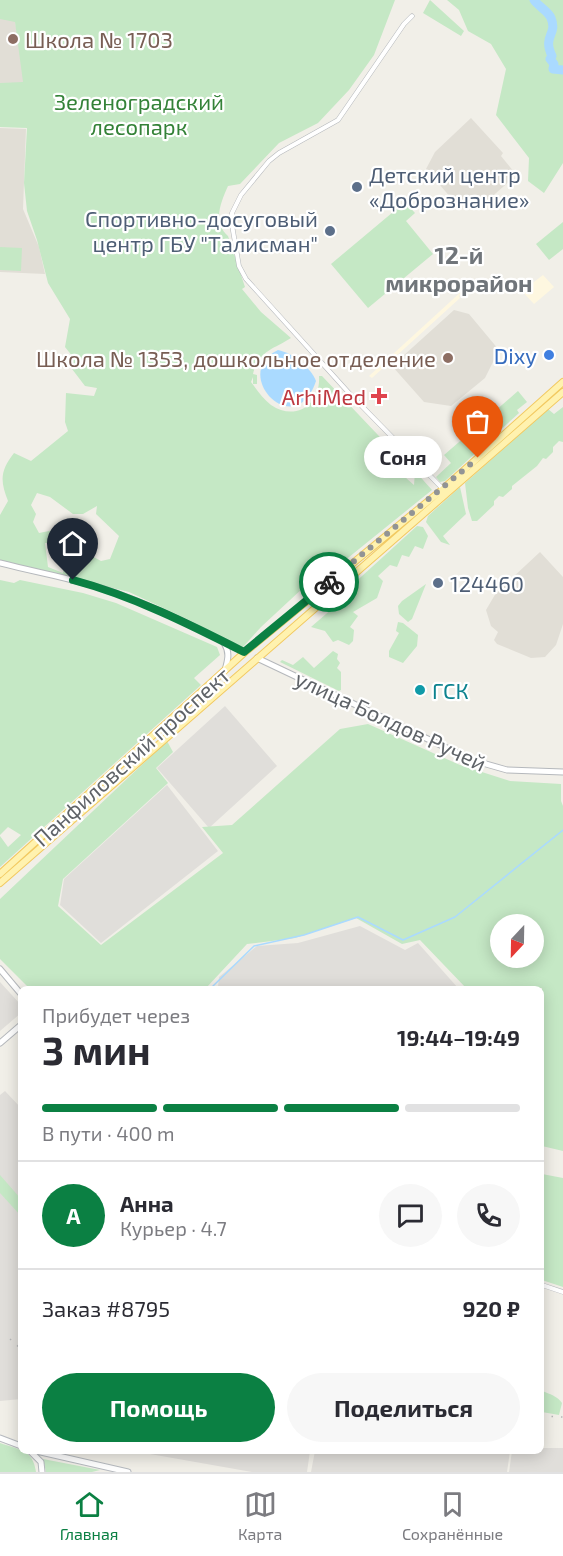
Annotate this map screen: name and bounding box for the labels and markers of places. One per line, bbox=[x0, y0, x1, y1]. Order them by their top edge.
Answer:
place label: Школа № 1703 bbox=[25, 26, 173, 52]
marker: Школа № 1703 bbox=[6, 32, 20, 46]
place label: Детский центр «Добрознание» bbox=[369, 161, 530, 212]
marker: Детский центр «Добрознание» bbox=[350, 180, 364, 194]
place label: Спортивно-досуговый центр ГБУ "Талисман" bbox=[85, 205, 318, 256]
marker: Спортивно-досуговый центр ГБУ "Талисман" bbox=[323, 224, 337, 238]
place label: Dixy bbox=[494, 342, 537, 368]
place label: Школа № 1353, дошкольное отделение bbox=[36, 345, 436, 371]
marker: Dixy bbox=[542, 348, 556, 362]
marker: Школа № 1353, дошкольное отделение bbox=[441, 351, 455, 365]
place label: ArhiMed bbox=[282, 383, 366, 409]
marker: ArhiMed bbox=[370, 387, 388, 405]
pin bbox=[452, 396, 503, 458]
callout: Соня bbox=[364, 437, 442, 479]
pin bbox=[47, 518, 98, 580]
place label: 124460 bbox=[450, 570, 524, 596]
marker: 124460 bbox=[431, 576, 445, 590]
place label: ГСК bbox=[432, 677, 469, 703]
marker: ГСК bbox=[413, 683, 427, 697]

